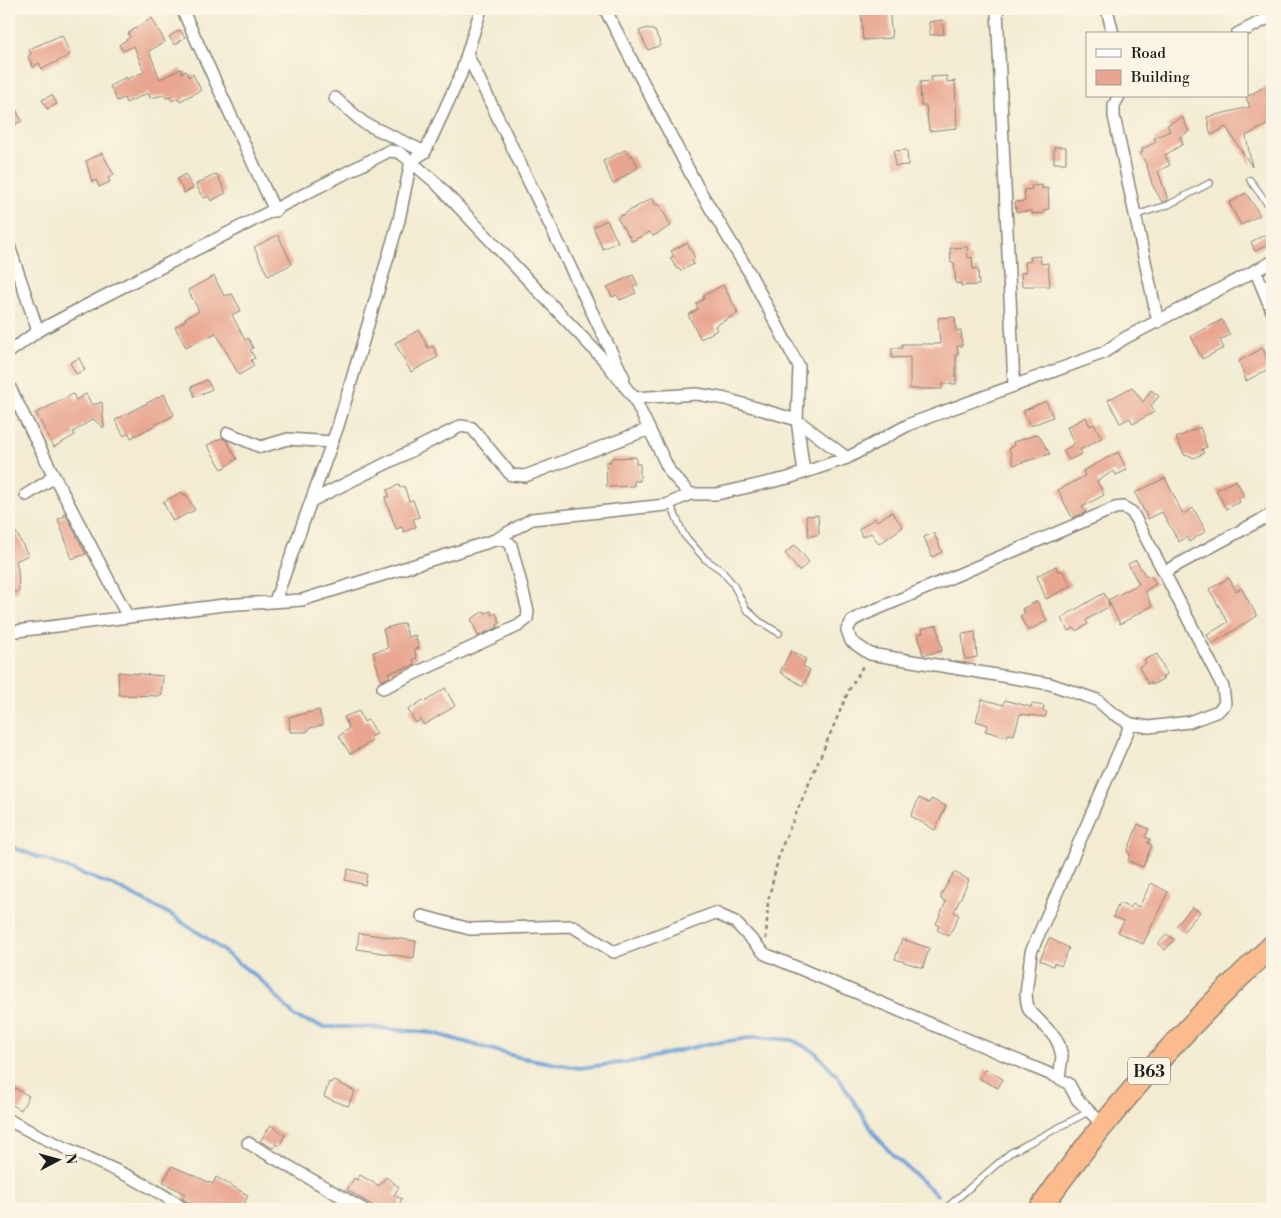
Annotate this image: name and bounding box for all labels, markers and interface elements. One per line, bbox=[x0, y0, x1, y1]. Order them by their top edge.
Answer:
legend bbox=[1086, 32, 1248, 98]
text: Road bbox=[1131, 44, 1166, 63]
text: Building bbox=[1130, 68, 1190, 87]
road number: B63 bbox=[1128, 1058, 1170, 1084]
north arrow bbox=[32, 1136, 82, 1186]
text: N bbox=[60, 1152, 79, 1165]

